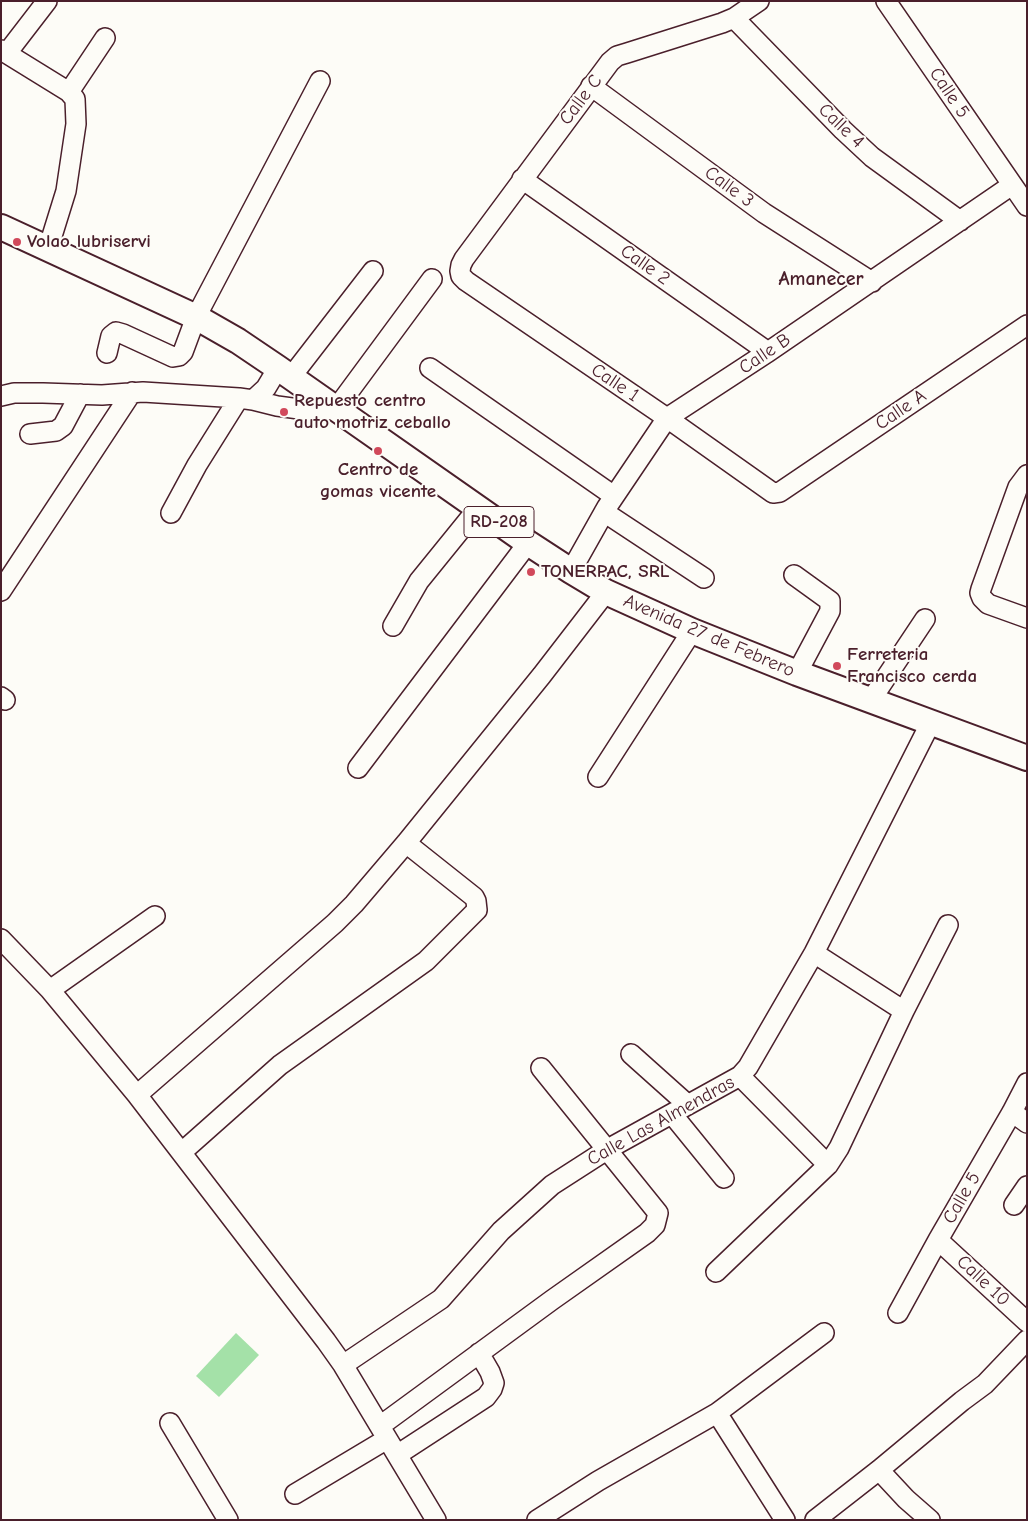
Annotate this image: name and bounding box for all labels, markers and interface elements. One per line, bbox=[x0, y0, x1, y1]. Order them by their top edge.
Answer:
street label: Calle 5 bbox=[924, 63, 974, 123]
street label: Calle C bbox=[555, 70, 607, 130]
street label: Calle 4 bbox=[813, 99, 869, 153]
street label: Calle 3 bbox=[700, 162, 758, 212]
place label: Volao lubriservi bbox=[27, 231, 151, 253]
marker: Volao lubriservi bbox=[11, 236, 23, 248]
street label: Calle 2 bbox=[616, 240, 674, 290]
district label: Amanecer bbox=[778, 267, 864, 291]
street label: Calle B bbox=[735, 328, 795, 380]
street label: Calle 1 bbox=[587, 359, 643, 407]
street label: Calle A bbox=[871, 385, 931, 435]
place label: Repuesto centro auto motriz ceballo bbox=[294, 390, 451, 434]
marker: Repuesto centro auto motriz ceballo bbox=[278, 406, 290, 418]
marker: Centro de gomas vicente bbox=[372, 445, 384, 457]
place label: Centro de gomas vicente bbox=[320, 459, 436, 503]
road number: RD-208 bbox=[464, 507, 534, 538]
place label: TONERPAC, SRL bbox=[541, 561, 670, 583]
marker: TONERPAC, SRL bbox=[525, 566, 537, 578]
street label: Avenida 27 de Febrero bbox=[620, 590, 798, 682]
place label: Ferreteria Francisco cerda bbox=[847, 644, 977, 688]
marker: Ferreteria Francisco cerda bbox=[831, 660, 843, 672]
street label: Calle Las Almendras bbox=[583, 1071, 739, 1171]
street label: Calle 5 bbox=[938, 1168, 986, 1228]
street label: Calle 10 bbox=[952, 1251, 1014, 1311]

